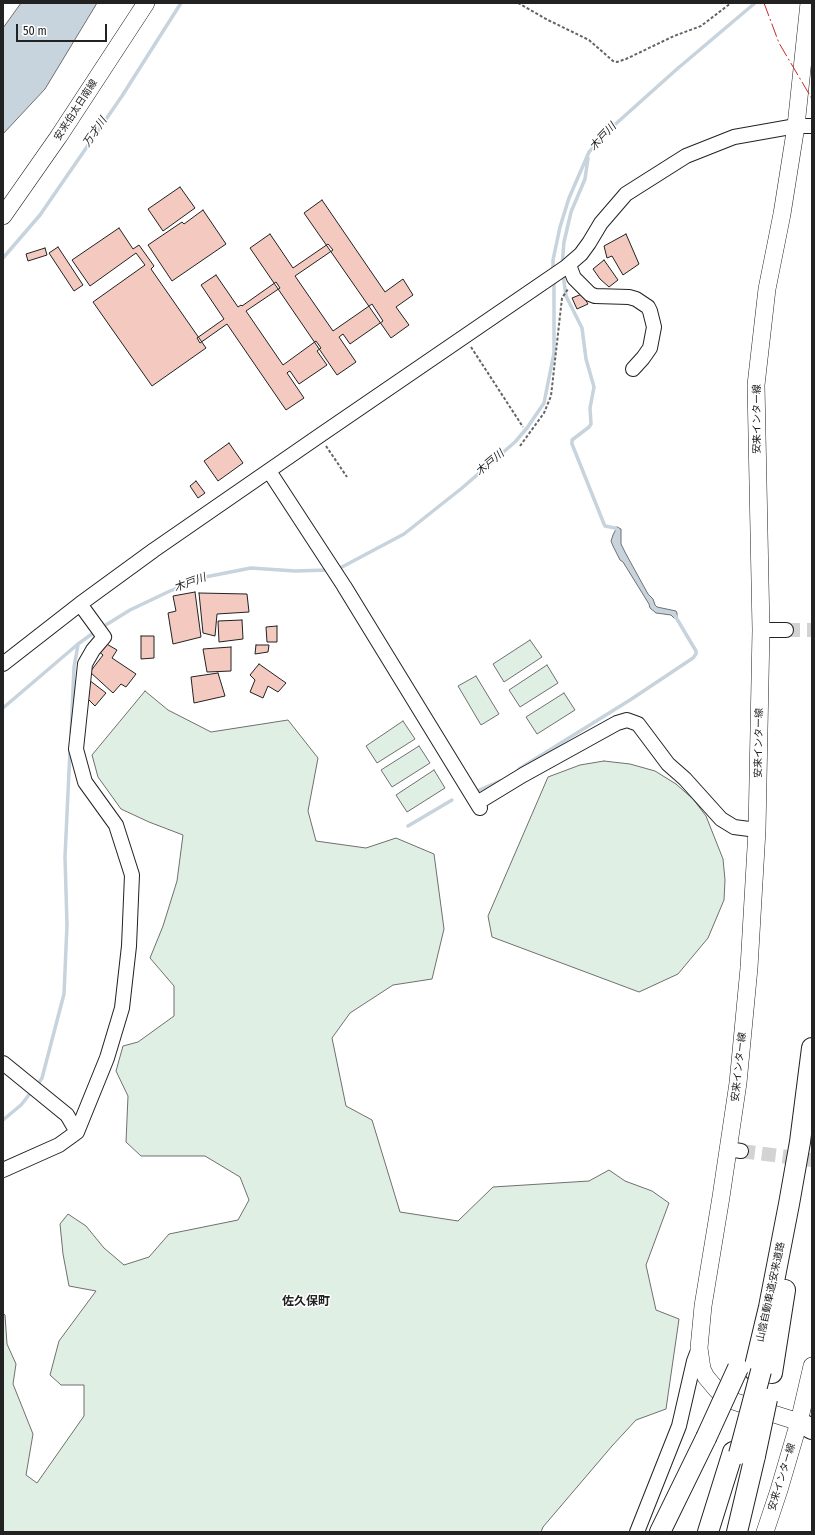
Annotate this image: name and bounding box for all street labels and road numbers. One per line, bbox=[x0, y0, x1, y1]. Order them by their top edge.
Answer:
street label: 安来伯太日南線 bbox=[52, 77, 100, 143]
street label: 安来インター線 bbox=[751, 384, 763, 454]
street label: 安来インター線 bbox=[752, 708, 766, 778]
street label: 安来インター線 bbox=[729, 1032, 749, 1102]
street label: 山陰自動車道;安来道路 bbox=[755, 1241, 787, 1343]
street label: 安来インター線 bbox=[766, 1442, 798, 1512]

